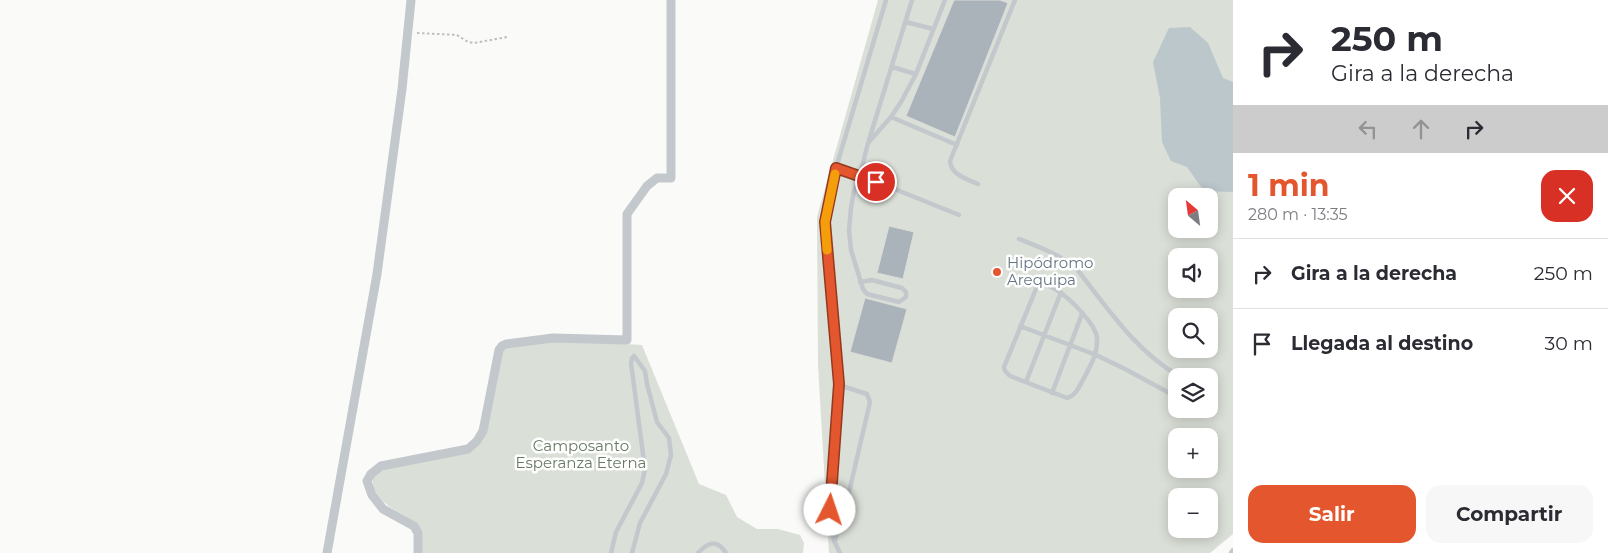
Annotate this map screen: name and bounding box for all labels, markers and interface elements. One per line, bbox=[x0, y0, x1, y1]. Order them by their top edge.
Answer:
text: 250 m bbox=[1331, 17, 1443, 60]
icon: right bbox=[1248, 20, 1313, 85]
text: Gira a la derecha bbox=[1331, 60, 1514, 87]
icon: left bbox=[1354, 115, 1382, 143]
icon: ahead bbox=[1407, 115, 1435, 143]
icon: right bbox=[1460, 115, 1488, 143]
pin bbox=[855, 161, 897, 203]
text: 1 min bbox=[1248, 167, 1329, 204]
icon: arrive bbox=[862, 168, 890, 196]
button: close bbox=[1541, 170, 1593, 222]
north arrow bbox=[1168, 188, 1218, 238]
map controls bbox=[1168, 188, 1218, 538]
text: 280 m · 13:35 bbox=[1248, 205, 1348, 224]
button: sound bbox=[1168, 248, 1218, 298]
place label: Hipódromo Arequipa bbox=[1007, 253, 1094, 289]
icon: right bbox=[1248, 260, 1276, 288]
text: Gira a la derecha bbox=[1291, 262, 1457, 285]
text: 250 m bbox=[1534, 262, 1593, 285]
marker: Hipódromo Arequipa bbox=[991, 266, 1003, 278]
button: search bbox=[1168, 308, 1218, 358]
icon: arrive bbox=[1248, 330, 1276, 358]
text: Llegada al destino bbox=[1291, 332, 1473, 355]
text: 30 m bbox=[1545, 332, 1593, 355]
button: layers bbox=[1168, 368, 1218, 418]
button: + bbox=[1168, 428, 1218, 478]
park label: Camposanto Esperanza Eterna bbox=[516, 436, 646, 472]
position arrow bbox=[803, 483, 855, 535]
button: Salir bbox=[1248, 485, 1416, 543]
button: Compartir bbox=[1426, 485, 1593, 543]
button: − bbox=[1168, 488, 1218, 538]

